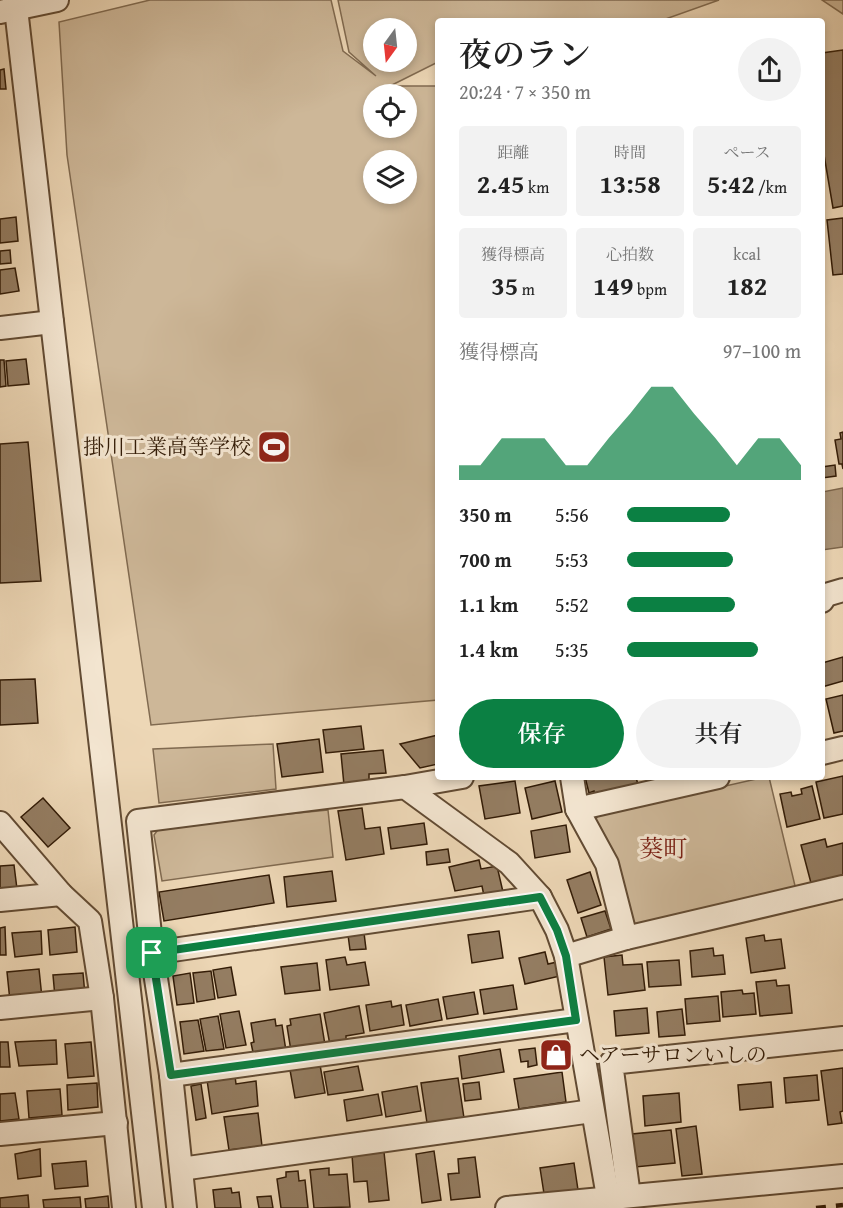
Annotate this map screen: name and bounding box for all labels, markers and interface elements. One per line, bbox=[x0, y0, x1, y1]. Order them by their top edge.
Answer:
north arrow bbox=[363, 18, 417, 72]
map controls bbox=[363, 18, 417, 204]
text: 夜のラン bbox=[459, 30, 591, 78]
button: share bbox=[738, 38, 801, 101]
text: 20:24 · 7 × 350 m bbox=[459, 77, 591, 106]
button: locate bbox=[363, 84, 417, 138]
text: 距離 bbox=[497, 140, 529, 164]
text: 時間 bbox=[614, 140, 646, 164]
text: ペース bbox=[723, 140, 771, 164]
button: layers bbox=[363, 150, 417, 204]
text: 2.45 bbox=[477, 164, 525, 203]
text: 13:58 bbox=[599, 164, 661, 203]
text: 5:42 bbox=[707, 164, 755, 203]
text: km bbox=[525, 175, 549, 199]
text: /km bbox=[755, 175, 787, 199]
text: 獲得標高 bbox=[481, 242, 545, 266]
text: 心拍数 bbox=[606, 242, 654, 266]
text: kcal bbox=[733, 242, 761, 266]
text: 35 bbox=[491, 266, 518, 305]
text: 149 bbox=[593, 266, 633, 305]
text: 182 bbox=[727, 266, 767, 305]
text: m bbox=[518, 277, 535, 301]
text: bpm bbox=[633, 277, 667, 301]
text: 97–100 m bbox=[723, 336, 801, 365]
text: 獲得標高 bbox=[459, 337, 539, 366]
sports icon: 掛川工業高等学校 bbox=[256, 429, 292, 465]
place label: 掛川工業高等学校 bbox=[83, 431, 251, 462]
text: 350 m bbox=[459, 500, 512, 529]
text: 5:56 bbox=[555, 500, 589, 529]
text: 700 m bbox=[459, 545, 512, 574]
text: 5:53 bbox=[555, 545, 589, 574]
text: 1.1 km bbox=[459, 590, 518, 619]
text: 5:52 bbox=[555, 590, 589, 619]
text: 1.4 km bbox=[459, 635, 518, 664]
text: 5:35 bbox=[555, 635, 589, 664]
button: 保存 bbox=[459, 699, 624, 768]
button: 共有 bbox=[636, 699, 801, 768]
district label: 葵町 bbox=[639, 831, 687, 866]
pin bbox=[126, 927, 177, 978]
icon: arrive bbox=[135, 936, 168, 969]
shop icon: ヘアーサロンいしの bbox=[538, 1037, 574, 1073]
place label: ヘアーサロンいしの bbox=[579, 1039, 767, 1070]

